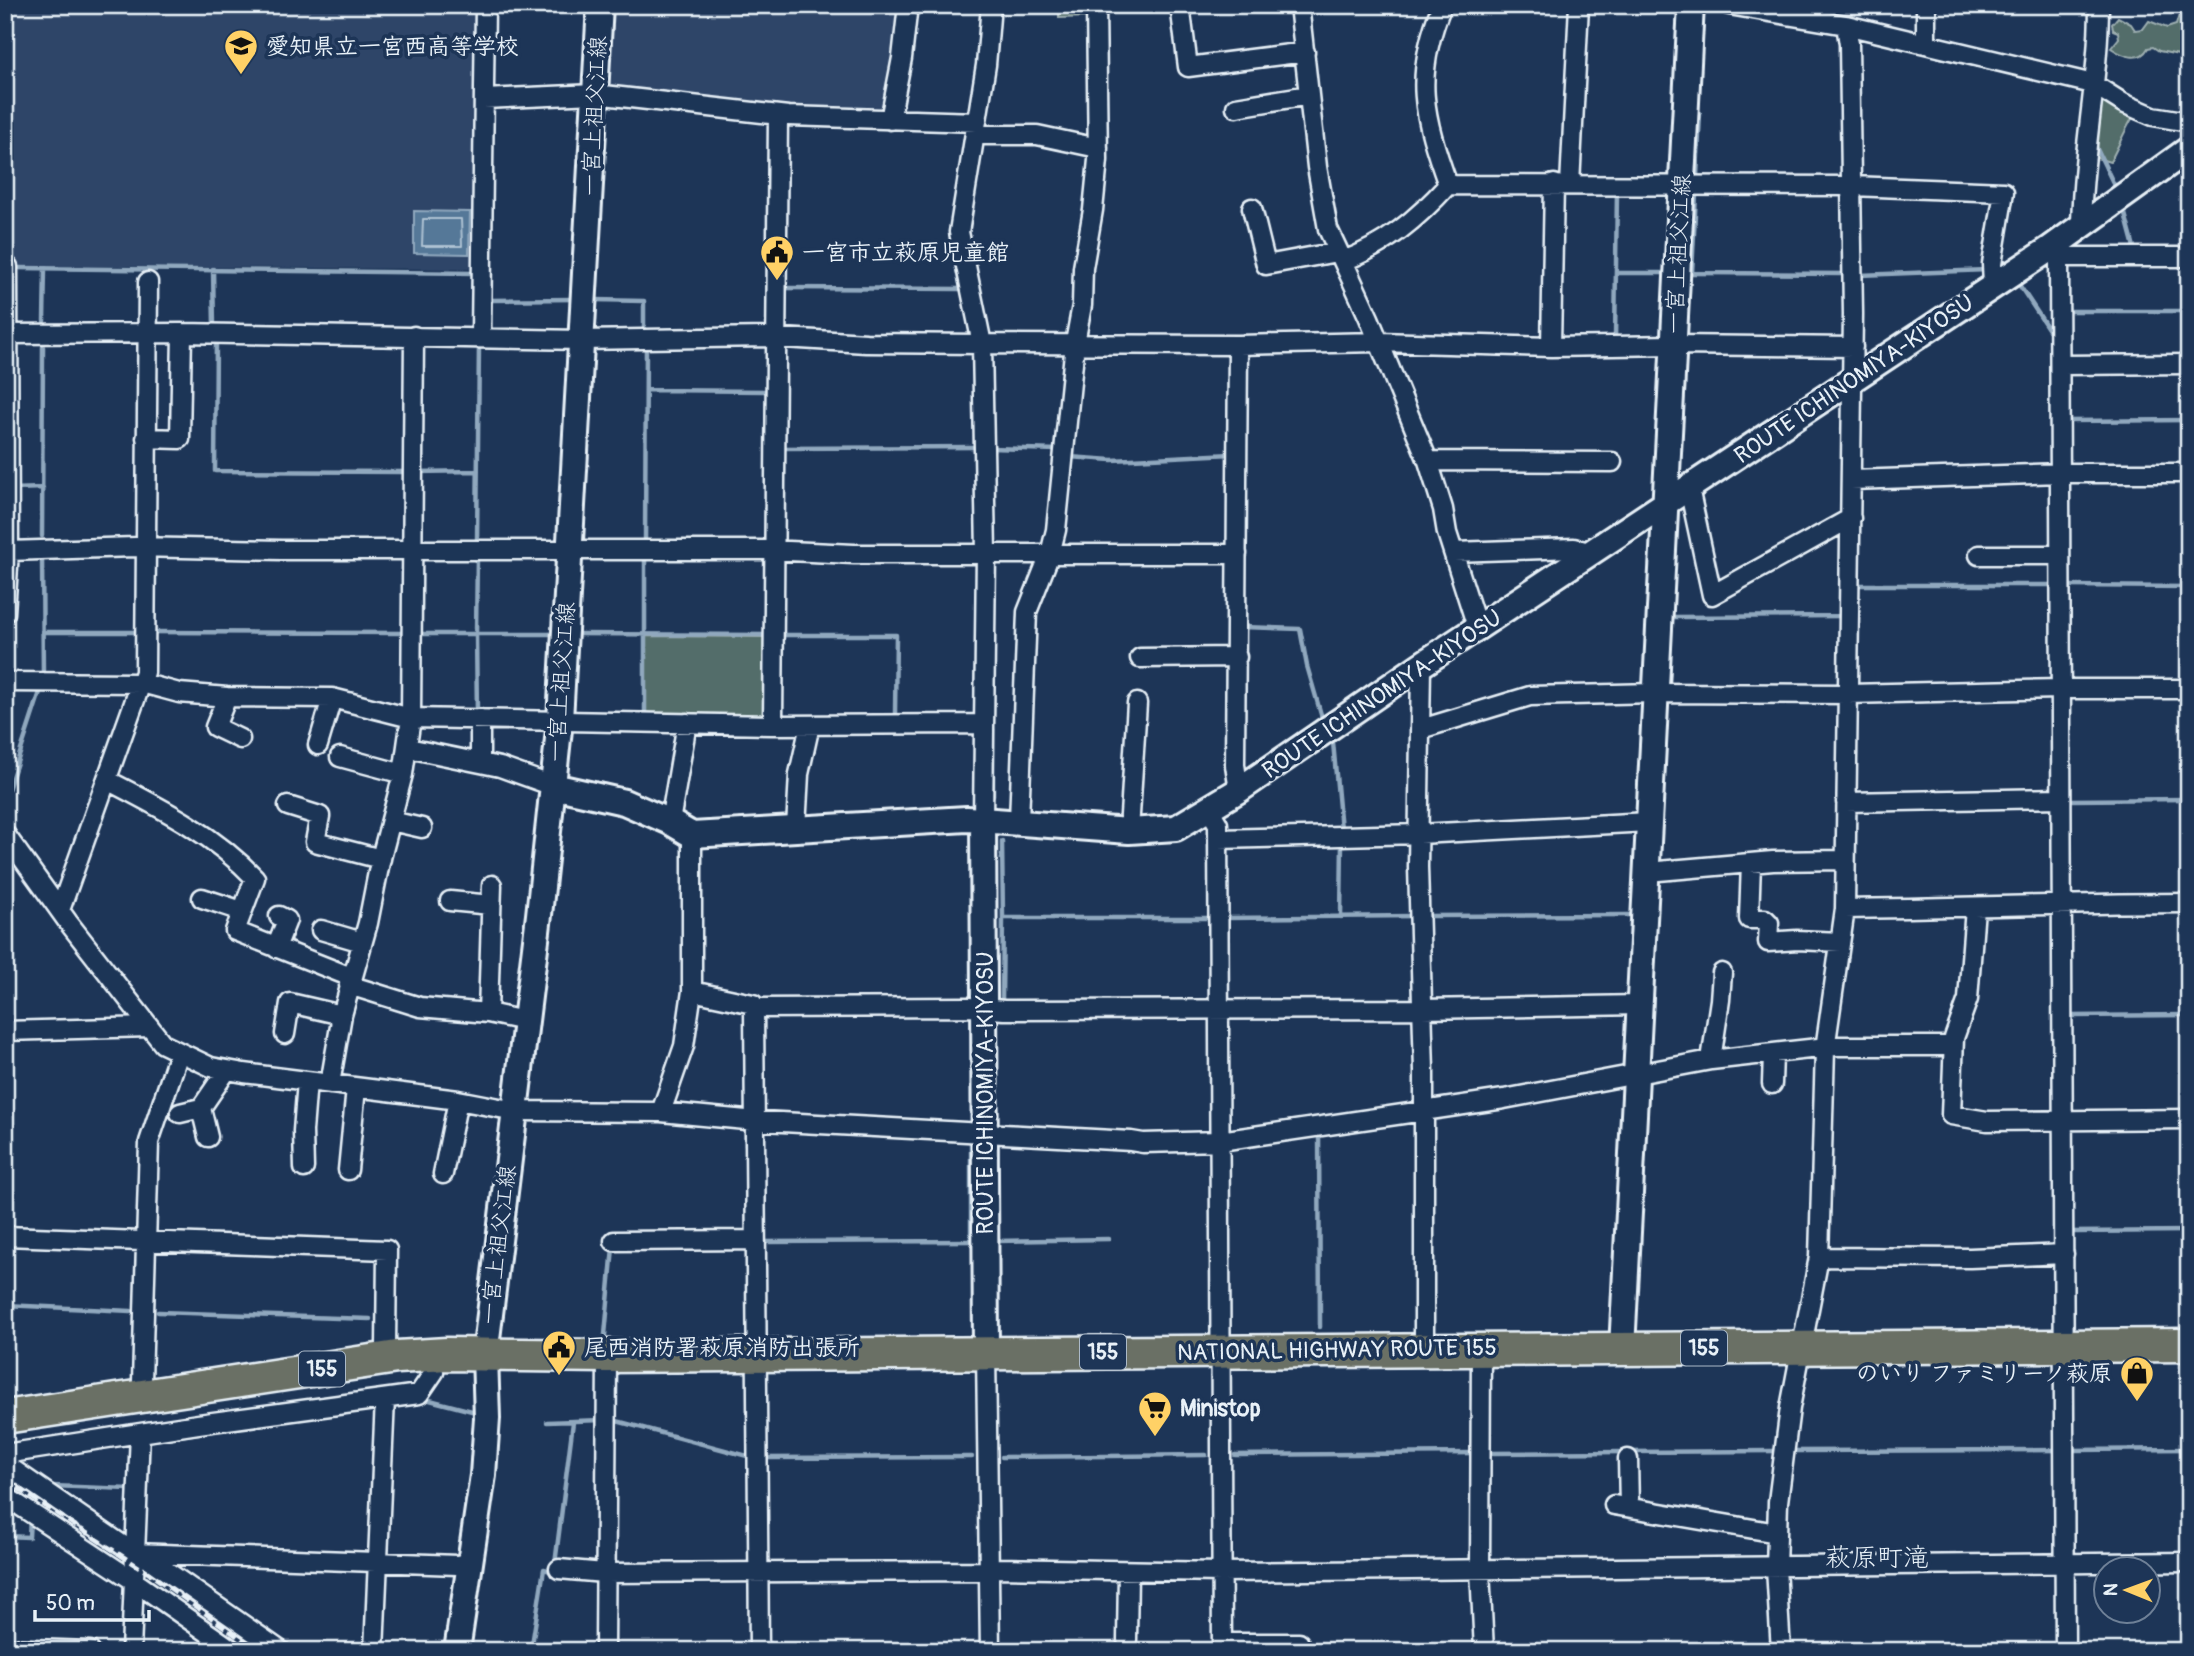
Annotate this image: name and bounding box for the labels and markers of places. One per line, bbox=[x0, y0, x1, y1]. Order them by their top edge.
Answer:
school or university icon: 愛知県立一宮西高等学校 bbox=[222, 27, 260, 76]
place label: 愛知県立一宮西高等学校 bbox=[266, 32, 519, 61]
public building icon: 一宮市立萩原児童館 bbox=[758, 233, 796, 282]
place label: 一宮市立萩原児童館 bbox=[802, 238, 1009, 267]
public building icon: 尾西消防署萩原消防出張所 bbox=[540, 1328, 578, 1377]
place label: 尾西消防署萩原消防出張所 bbox=[584, 1333, 860, 1362]
shop icon: のいり ファミリーノ萩原 bbox=[2118, 1354, 2156, 1403]
place label: のいり ファミリーノ萩原 bbox=[1856, 1359, 2112, 1388]
supermarket icon: Ministop bbox=[1136, 1389, 1174, 1438]
place label: Ministop bbox=[1180, 1394, 1261, 1423]

